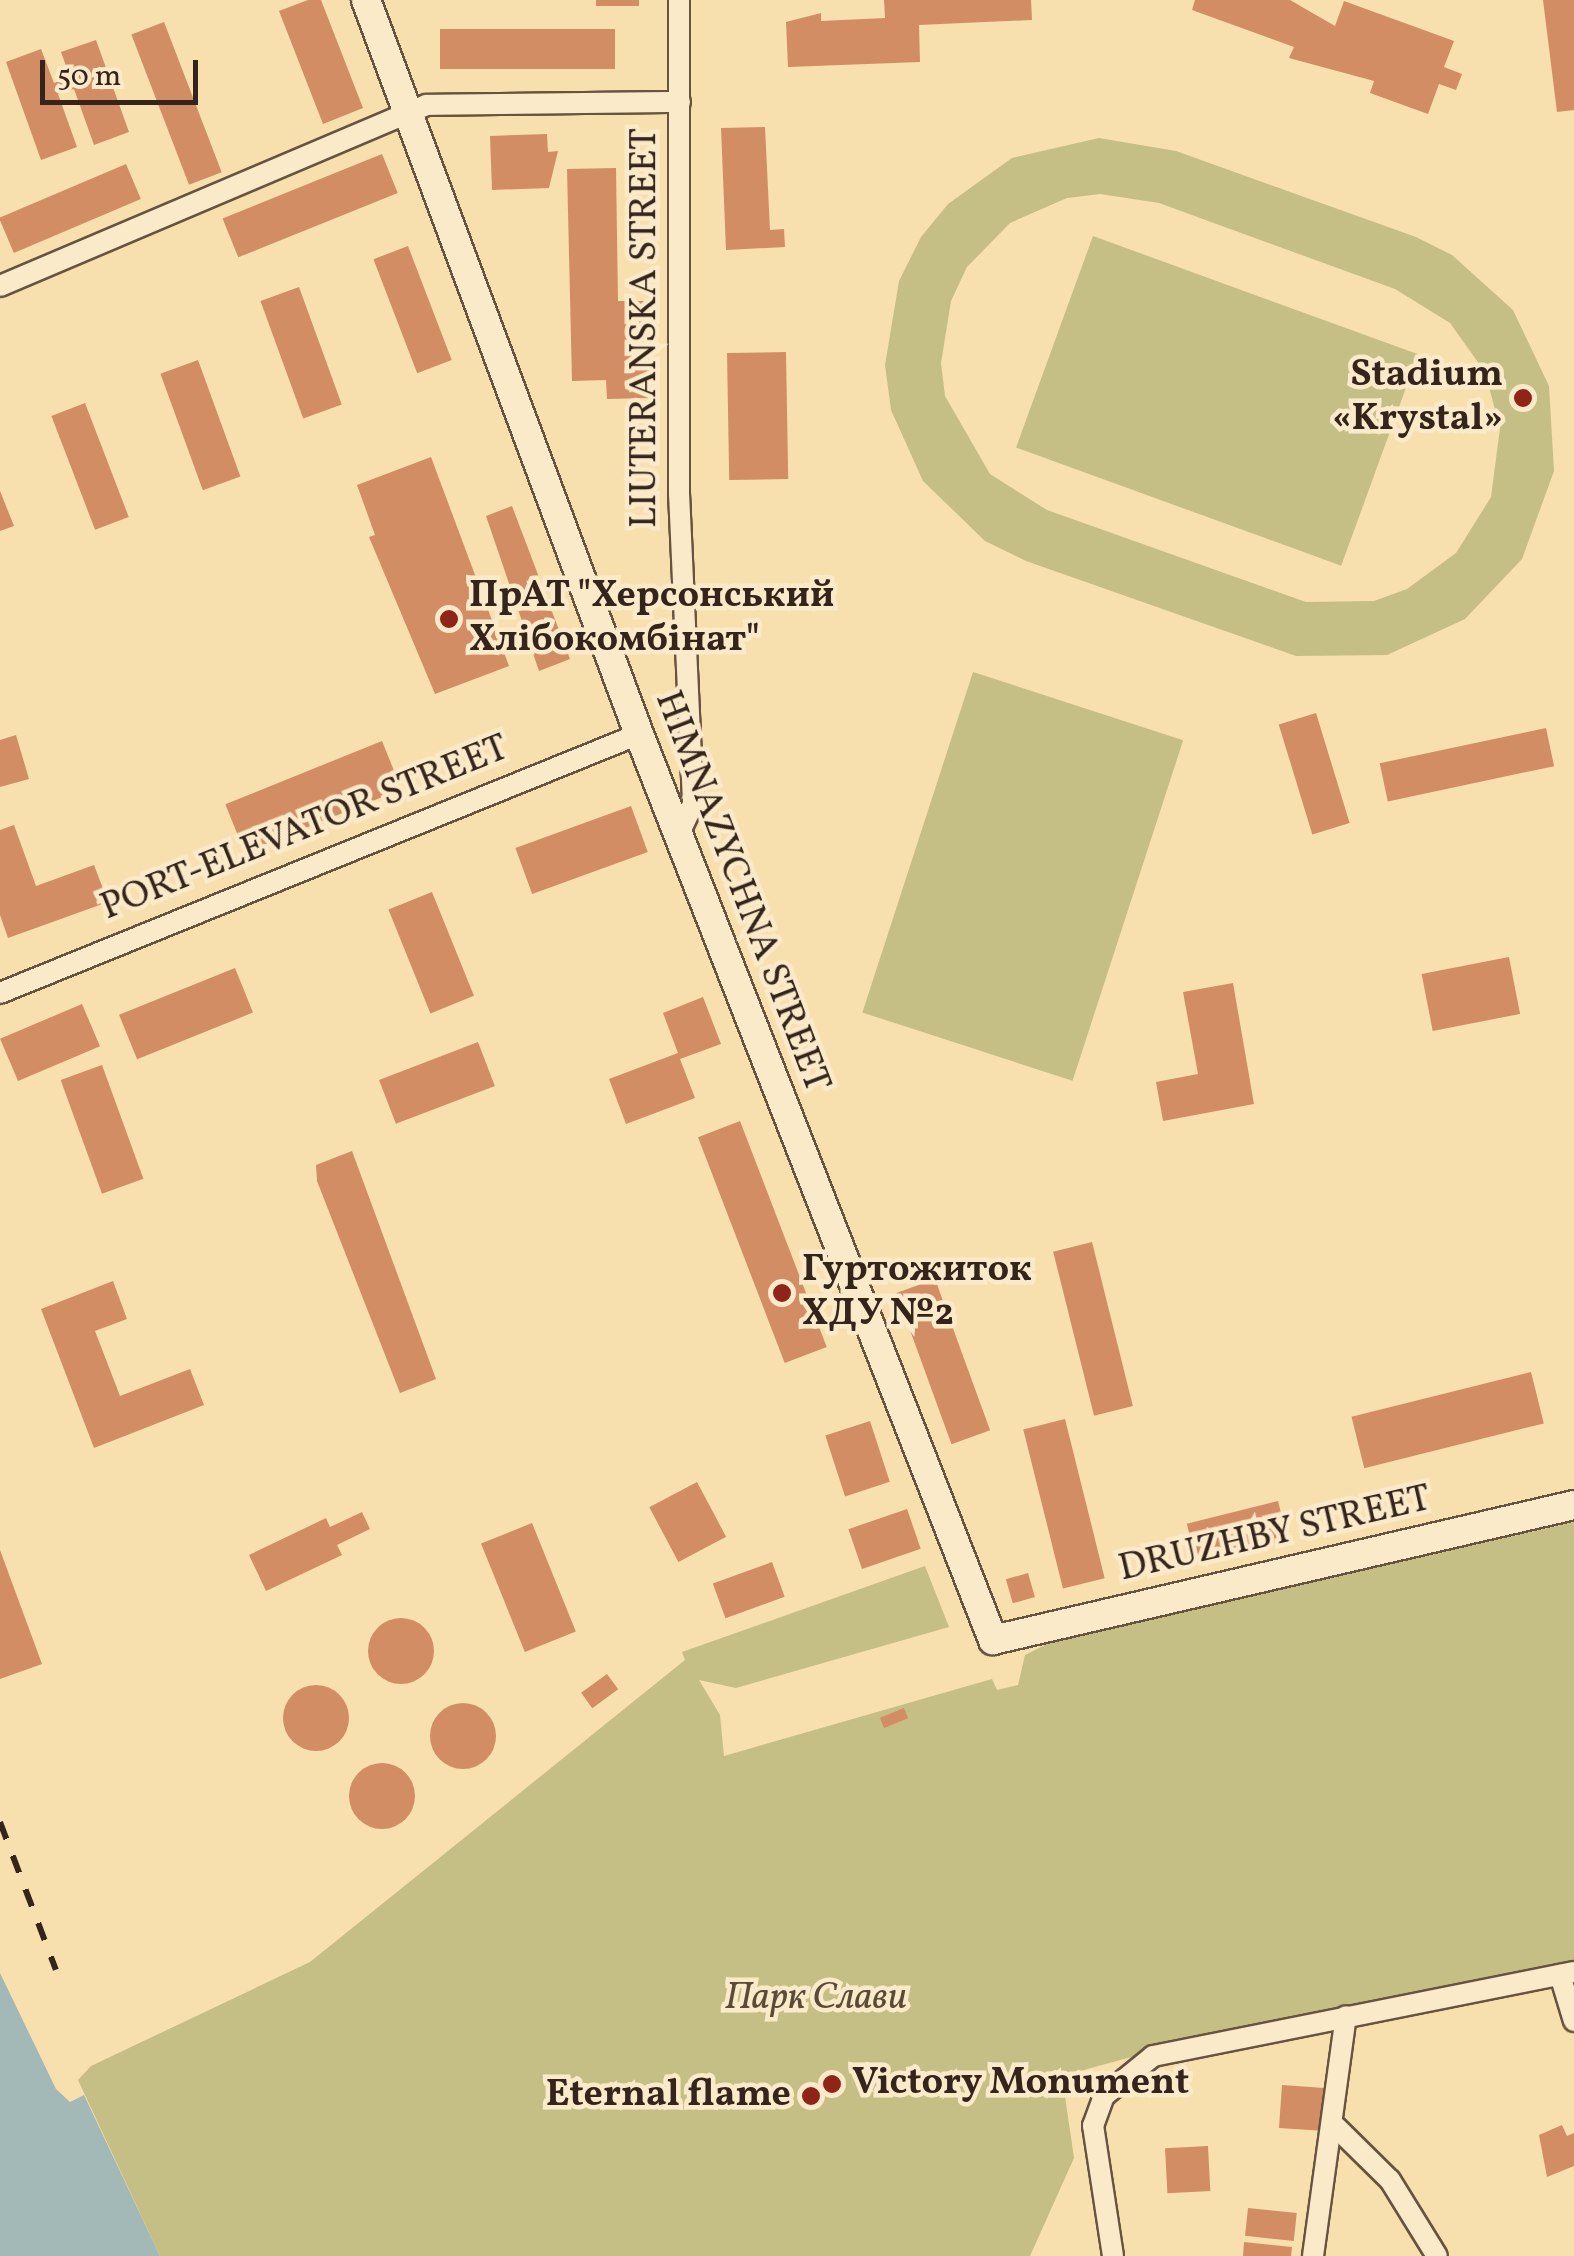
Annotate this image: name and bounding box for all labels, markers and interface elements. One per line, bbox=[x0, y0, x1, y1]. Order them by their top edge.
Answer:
scale bar bbox=[45, 40, 202, 102]
text: 50 m bbox=[57, 56, 121, 98]
street label: LIUTERANSKA STREET bbox=[623, 128, 669, 528]
place label: Stadium «Krystal» bbox=[1332, 353, 1503, 442]
marker: Stadium «Krystal» bbox=[1512, 387, 1534, 409]
place label: ПрАТ "Херсонський Хлібокомбінат" bbox=[469, 574, 835, 664]
marker: ПрАТ "Херсонський Хлібокомбінат" bbox=[438, 608, 460, 630]
street label: HIMNAZYCHNA STREET bbox=[643, 685, 839, 1099]
street label: PORT-ELEVATOR STREET bbox=[95, 726, 515, 932]
place label: Гуртожиток ХДУ №2 bbox=[802, 1248, 1032, 1338]
marker: Гуртожиток ХДУ №2 bbox=[771, 1282, 793, 1304]
street label: DRUZHBY STREET bbox=[1114, 1477, 1436, 1593]
park label: Парк Слави bbox=[725, 1976, 907, 2022]
place label: Victory Monument bbox=[852, 2061, 1190, 2107]
place label: Eternal flame bbox=[546, 2073, 791, 2119]
marker: Victory Monument bbox=[821, 2073, 843, 2095]
marker: Eternal flame bbox=[800, 2085, 822, 2107]

